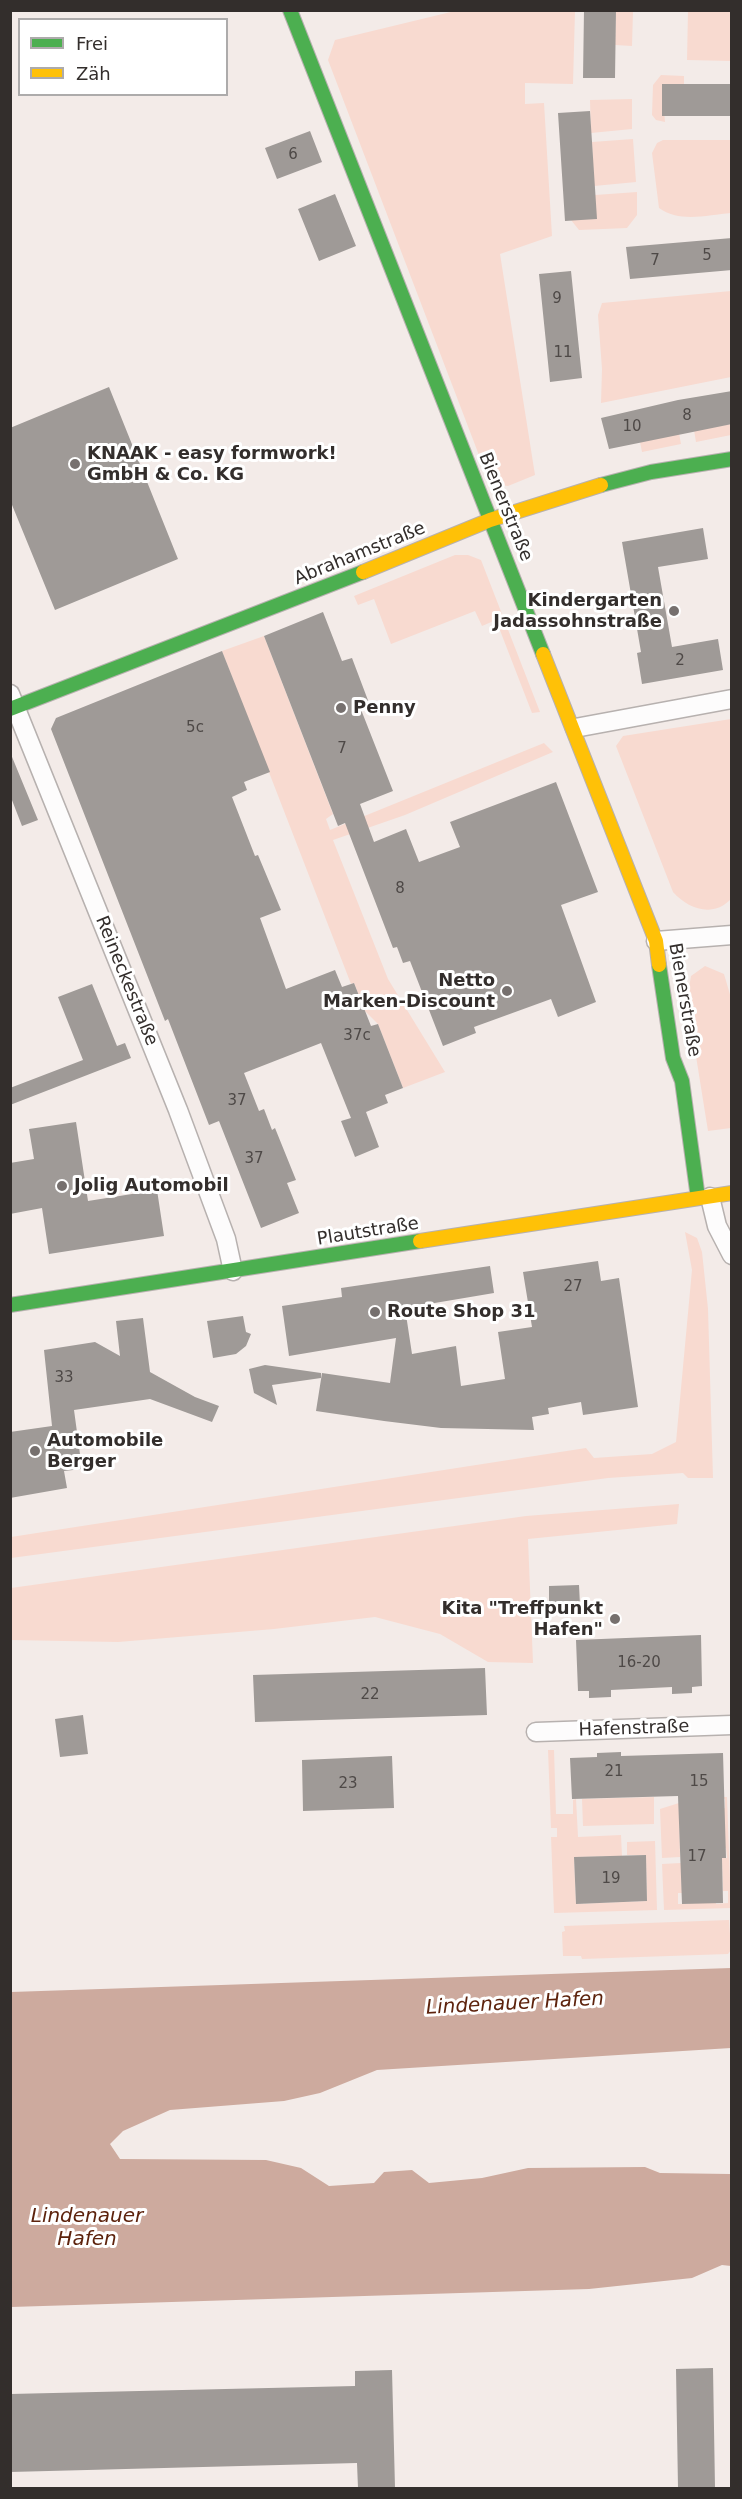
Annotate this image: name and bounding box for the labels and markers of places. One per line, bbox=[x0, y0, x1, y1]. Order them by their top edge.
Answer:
place label: KNAAK - easy formwork! GmbH & Co. KG bbox=[87, 443, 337, 486]
marker: KNAAK - easy formwork! GmbH & Co. KG bbox=[68, 457, 82, 471]
place label: Kindergarten Jadassohnstraße bbox=[493, 590, 662, 632]
marker: Kindergarten Jadassohnstraße bbox=[667, 604, 681, 618]
place label: Penny bbox=[353, 697, 416, 719]
marker: Penny bbox=[334, 701, 348, 715]
place label: Netto Marken-Discount bbox=[323, 970, 495, 1012]
marker: Netto Marken-Discount bbox=[500, 984, 514, 998]
place label: Jolig Automobil bbox=[74, 1175, 229, 1197]
marker: Jolig Automobil bbox=[55, 1179, 69, 1193]
place label: Route Shop 31 bbox=[387, 1301, 535, 1323]
marker: Route Shop 31 bbox=[368, 1305, 382, 1319]
place label: Automobile Berger bbox=[47, 1430, 163, 1472]
marker: Automobile Berger bbox=[28, 1444, 42, 1458]
place label: Kita "Treffpunkt Hafen" bbox=[441, 1598, 603, 1640]
marker: Kita "Treffpunkt Hafen" bbox=[608, 1612, 622, 1626]

